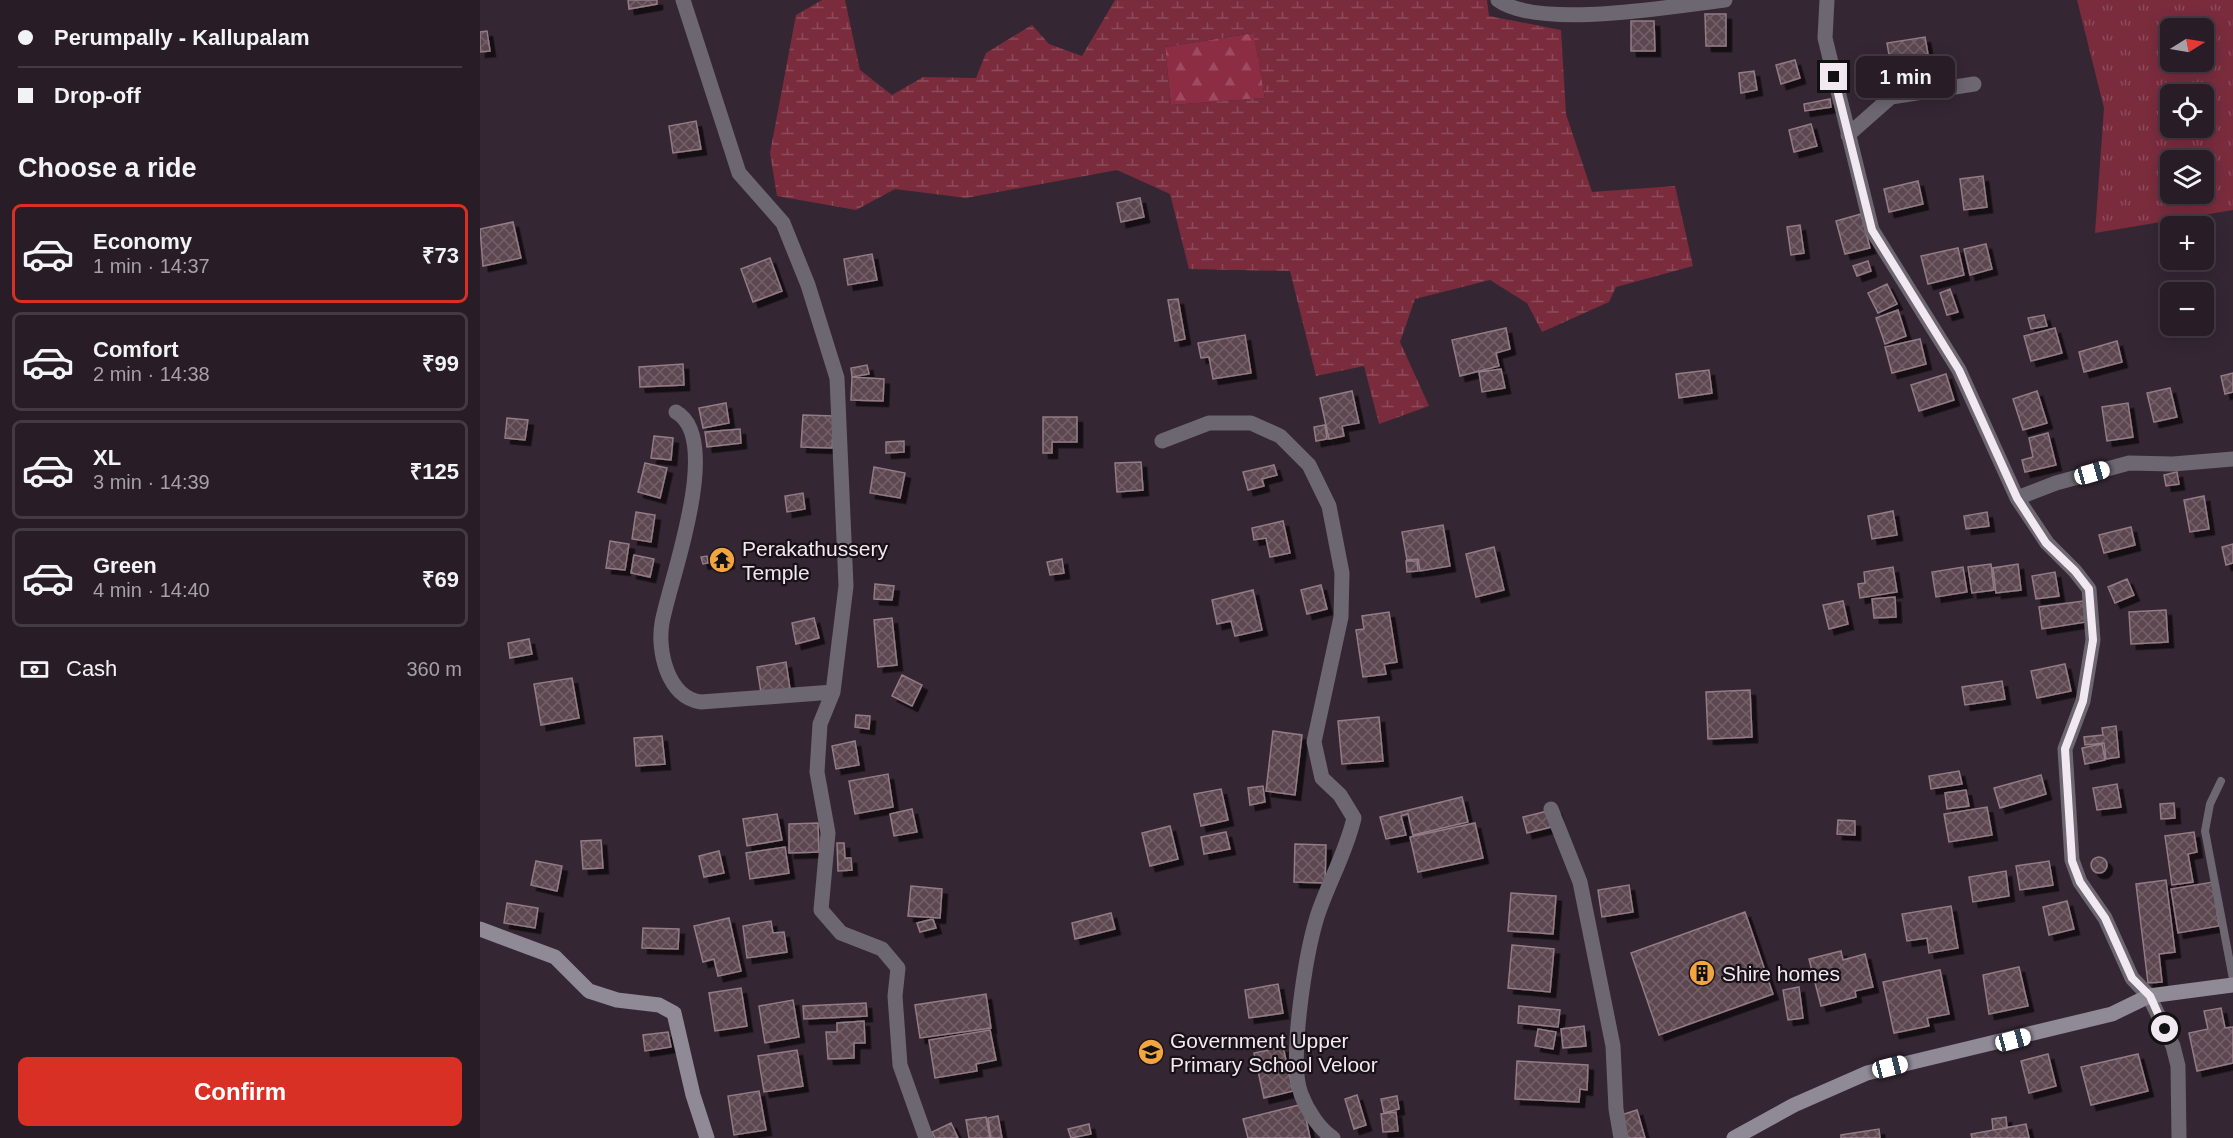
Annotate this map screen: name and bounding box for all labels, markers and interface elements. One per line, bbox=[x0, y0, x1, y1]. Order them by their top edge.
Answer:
north arrow bbox=[2160, 18, 2214, 72]
map controls bbox=[2160, 18, 2214, 336]
text: Perumpally - Kallupalam bbox=[54, 25, 310, 50]
callout: 1 min bbox=[1855, 56, 1954, 98]
route end bbox=[1820, 63, 1847, 90]
text: 1 min bbox=[1879, 66, 1932, 88]
text: Drop-off bbox=[54, 83, 141, 108]
button: locate bbox=[2160, 84, 2214, 138]
button: layers bbox=[2160, 150, 2214, 204]
text: Choose a ride bbox=[18, 153, 197, 183]
button: + bbox=[2160, 216, 2214, 270]
icon: car bbox=[21, 227, 75, 281]
text: Economy bbox=[93, 229, 192, 254]
text: ₹73 bbox=[422, 243, 459, 268]
text: 1 min · 14:37 bbox=[93, 255, 210, 277]
button: − bbox=[2160, 282, 2214, 336]
icon: car bbox=[21, 335, 75, 389]
text: Comfort bbox=[93, 337, 179, 362]
text: ₹99 bbox=[422, 351, 459, 376]
text: 2 min · 14:38 bbox=[93, 363, 210, 385]
icon: car bbox=[21, 443, 75, 497]
text: XL bbox=[93, 445, 121, 470]
text: ₹125 bbox=[410, 459, 459, 484]
car bbox=[2072, 459, 2112, 487]
text: 3 min · 14:39 bbox=[93, 471, 210, 493]
place label: Perakathussery Temple bbox=[742, 537, 888, 584]
temple icon: Perakathussery Temple bbox=[707, 545, 737, 575]
icon: car bbox=[21, 551, 75, 605]
text: Green bbox=[93, 553, 157, 578]
text: ₹69 bbox=[422, 567, 459, 592]
text: 4 min · 14:40 bbox=[93, 579, 210, 601]
icon: cash bbox=[18, 653, 51, 686]
text: Cash bbox=[66, 656, 117, 681]
text: 360 m bbox=[406, 658, 462, 680]
building icon: Shire homes bbox=[1687, 958, 1717, 988]
place label: Shire homes bbox=[1722, 962, 1840, 985]
route start bbox=[2151, 1015, 2178, 1042]
car bbox=[1993, 1027, 2033, 1053]
place label: Government Upper Primary School Veloor bbox=[1170, 1029, 1378, 1076]
school or university icon: Government Upper Primary School Veloor bbox=[1136, 1037, 1166, 1067]
car bbox=[1870, 1054, 1910, 1080]
button: Confirm bbox=[18, 1057, 462, 1126]

